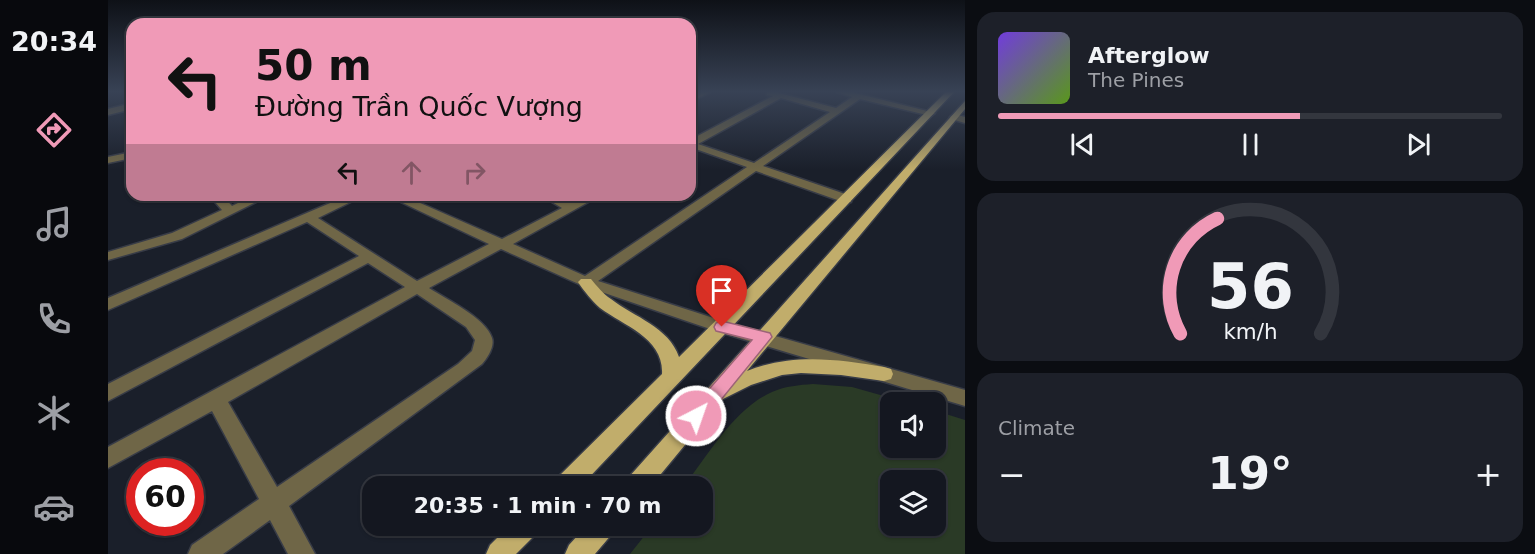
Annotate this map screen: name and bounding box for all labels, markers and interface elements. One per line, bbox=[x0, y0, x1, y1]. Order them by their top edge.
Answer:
text: 20:34 bbox=[11, 26, 97, 57]
text: 50 m bbox=[255, 41, 372, 90]
icon: left bbox=[156, 42, 234, 120]
text: Afterglow bbox=[1088, 43, 1210, 68]
text: The Pines bbox=[1088, 68, 1184, 92]
text: Đường Trần Quốc Vượng bbox=[255, 91, 583, 122]
icon: directions bbox=[33, 109, 75, 151]
icon: previous bbox=[1066, 128, 1099, 161]
icon: pause bbox=[1234, 128, 1267, 161]
icon: next bbox=[1402, 128, 1435, 161]
icon: left bbox=[332, 156, 365, 189]
icon: ahead bbox=[395, 156, 428, 189]
icon: right bbox=[458, 156, 491, 189]
icon: music bbox=[33, 203, 75, 245]
text: 56 bbox=[1207, 250, 1293, 323]
pin bbox=[696, 265, 747, 327]
icon: arrive bbox=[705, 274, 738, 307]
icon: phone bbox=[33, 298, 75, 340]
text: km/h bbox=[1223, 319, 1277, 344]
position arrow bbox=[664, 384, 728, 448]
icon: climate bbox=[33, 392, 75, 434]
map controls bbox=[880, 392, 946, 536]
button: sound bbox=[880, 392, 946, 458]
text: Climate bbox=[998, 416, 1075, 440]
text: 19° bbox=[1207, 447, 1293, 500]
text: − bbox=[998, 455, 1026, 494]
text: + bbox=[1474, 455, 1502, 494]
speed limit sign: 60 bbox=[126, 458, 204, 536]
button: layers bbox=[880, 470, 946, 536]
icon: car bbox=[33, 486, 75, 528]
text: 20:35 · 1 min · 70 m bbox=[414, 493, 661, 518]

